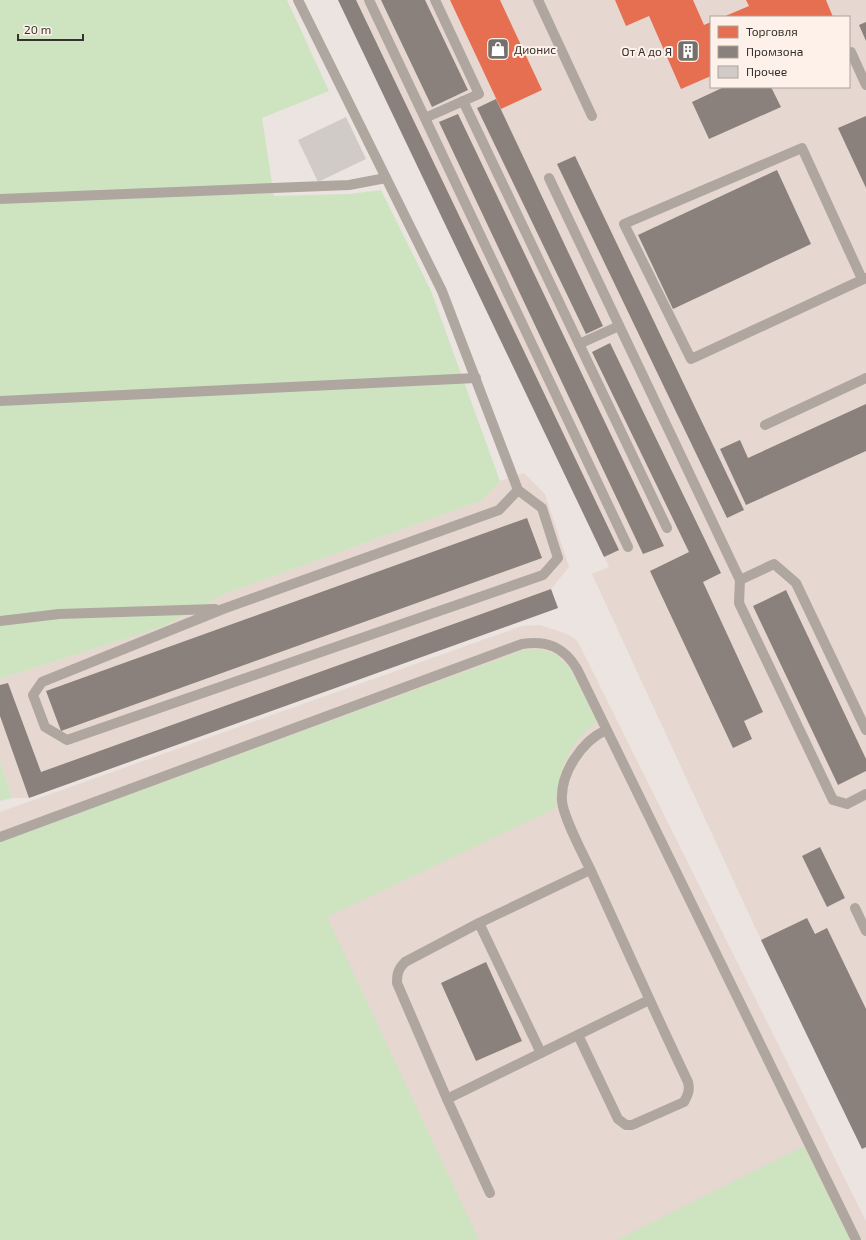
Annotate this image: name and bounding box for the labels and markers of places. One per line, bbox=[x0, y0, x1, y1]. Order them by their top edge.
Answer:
shop icon: Дионис bbox=[485, 36, 511, 62]
building icon: От А до Я bbox=[675, 38, 701, 64]
place label: Дионис bbox=[514, 42, 556, 56]
place label: От А до Я bbox=[621, 44, 672, 58]

